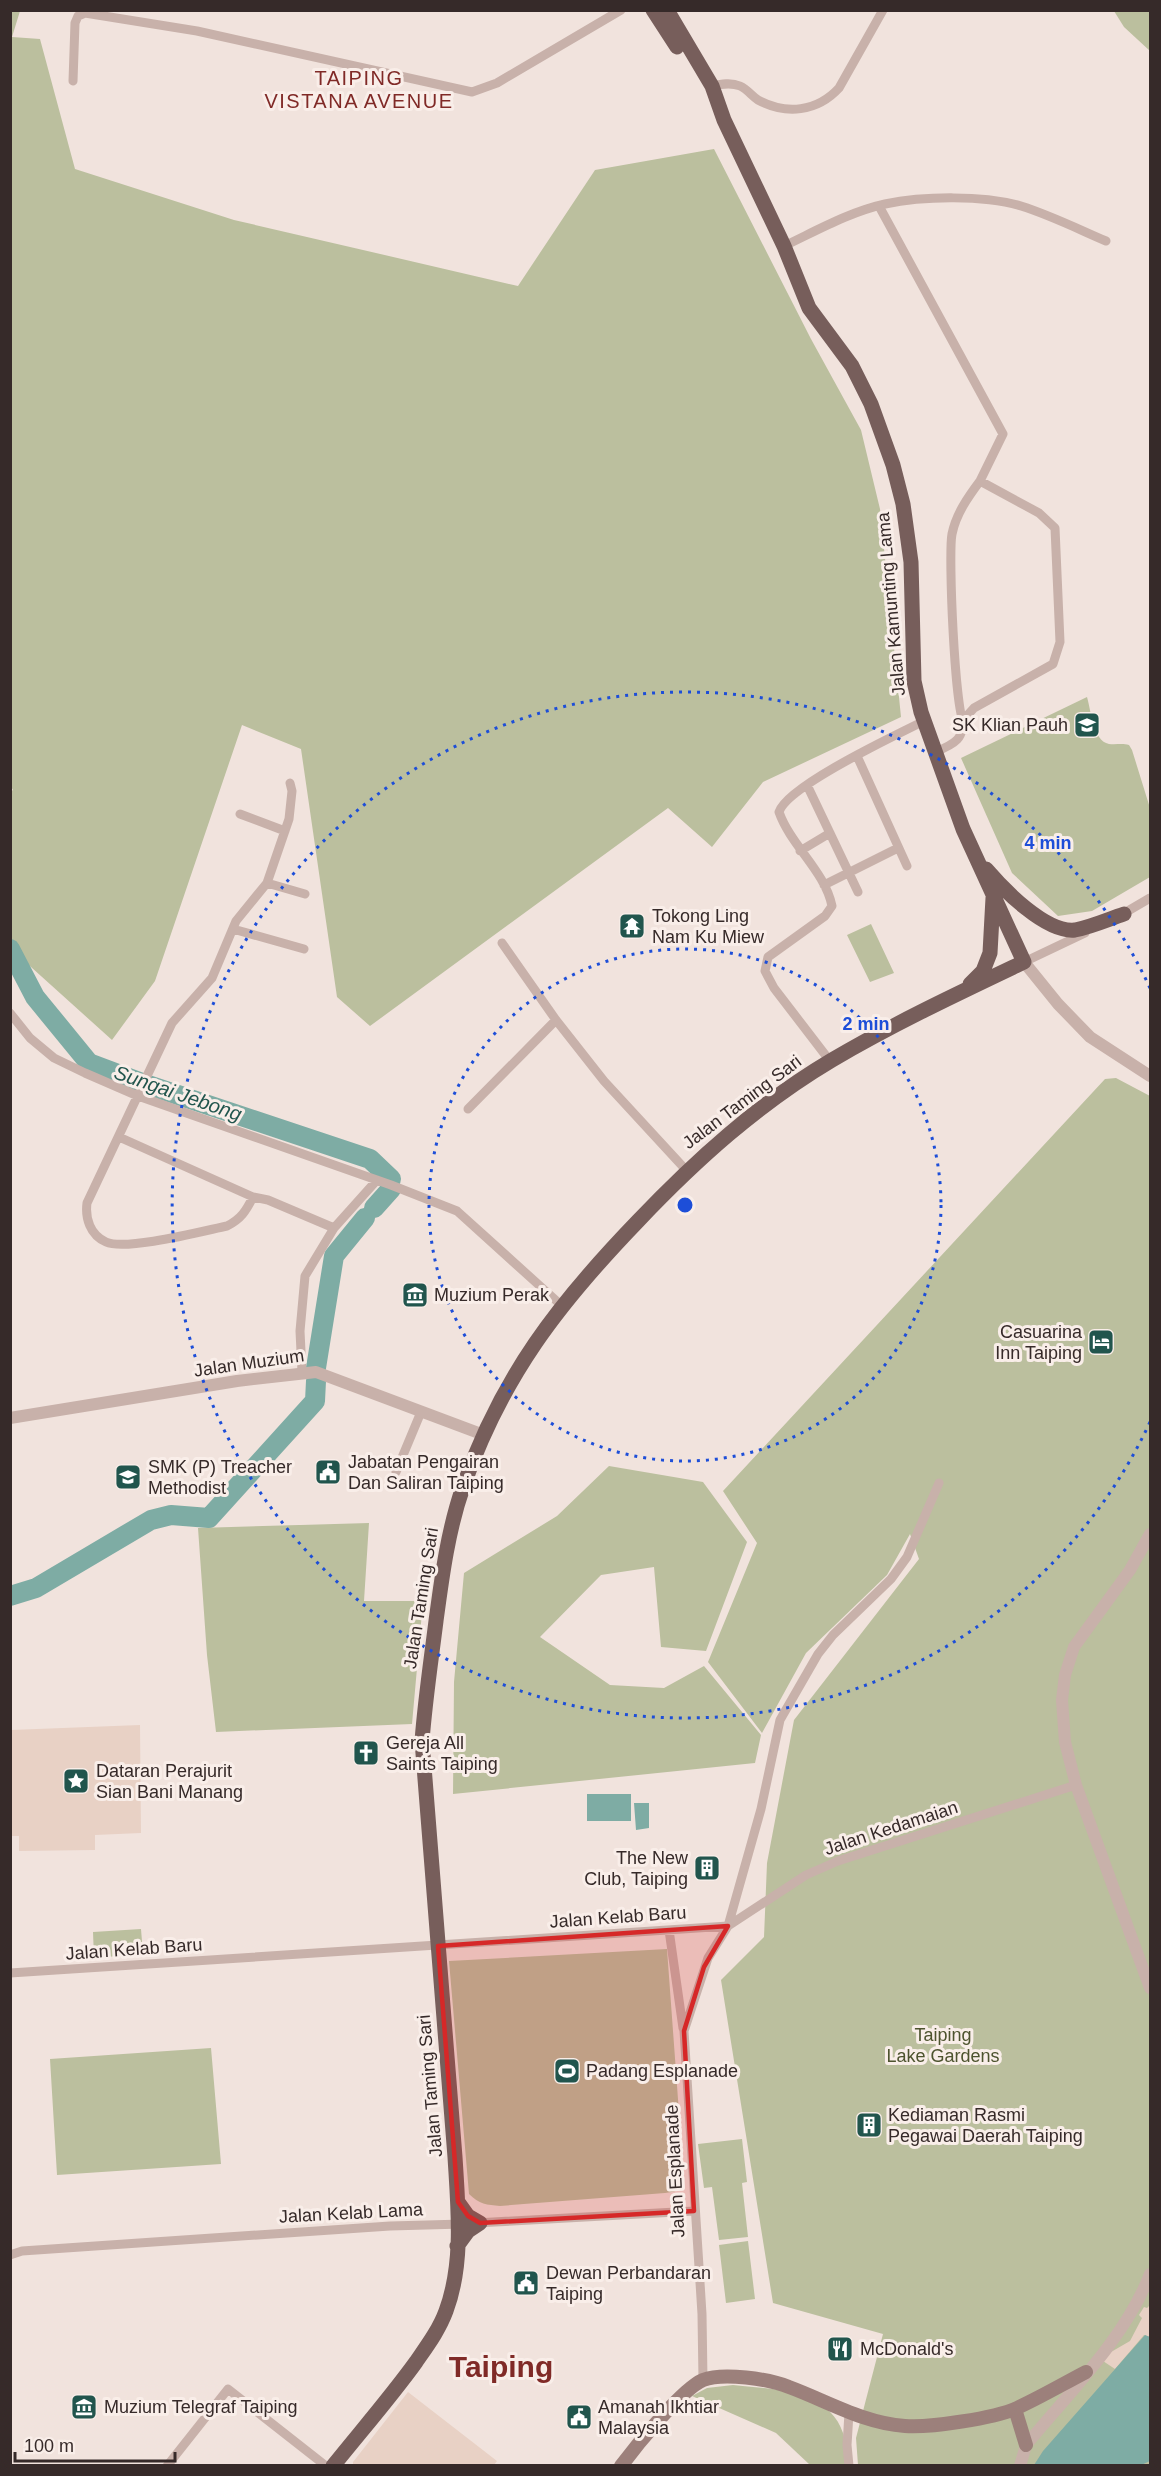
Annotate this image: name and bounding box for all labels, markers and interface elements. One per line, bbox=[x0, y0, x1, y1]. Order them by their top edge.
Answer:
district label: TAIPING VISTANA AVENUE bbox=[264, 67, 454, 112]
street label: Jalan Kamunting Lama bbox=[873, 510, 909, 697]
school or university icon: SK Klian Pauh bbox=[1072, 710, 1102, 740]
place label: SK Klian Pauh bbox=[952, 715, 1068, 735]
text: 4 min bbox=[1024, 833, 1072, 853]
place label: Tokong Ling Nam Ku Miew bbox=[652, 906, 765, 947]
temple icon: Tokong Ling Nam Ku Miew bbox=[617, 911, 647, 941]
text: 2 min bbox=[842, 1014, 890, 1034]
street label: Jalan Taming Sari bbox=[679, 1051, 805, 1153]
water label: Sungai Jebong bbox=[111, 1061, 245, 1125]
centre of rings bbox=[675, 1195, 695, 1215]
museum icon: Muzium Perak bbox=[400, 1280, 430, 1310]
place label: Muzium Perak bbox=[434, 1285, 550, 1305]
place label: Casuarina Inn Taiping bbox=[995, 1322, 1083, 1363]
hotel icon: Casuarina Inn Taiping bbox=[1086, 1327, 1116, 1357]
street label: Jalan Muzium bbox=[193, 1345, 305, 1381]
place label: Jabatan Pengairan Dan Saliran Taiping bbox=[348, 1452, 504, 1493]
place label: SMK (P) Treacher Methodist bbox=[148, 1457, 292, 1498]
public building icon: Jabatan Pengairan Dan Saliran Taiping bbox=[313, 1457, 343, 1487]
school or university icon: SMK (P) Treacher Methodist bbox=[113, 1462, 143, 1492]
street label: Jalan Taming Sari bbox=[400, 1526, 442, 1670]
place label: Gereja All Saints Taiping bbox=[386, 1733, 498, 1774]
church icon: Gereja All Saints Taiping bbox=[351, 1738, 381, 1768]
place label: Dataran Perajurit Sian Bani Manang bbox=[96, 1761, 243, 1802]
place icon: Dataran Perajurit Sian Bani Manang bbox=[61, 1766, 91, 1796]
street label: Jalan Kedamaian bbox=[822, 1797, 960, 1859]
place label: The New Club, Taiping bbox=[584, 1848, 689, 1889]
building icon: The New Club, Taiping bbox=[692, 1853, 722, 1883]
street label: Jalan Kelab Baru bbox=[549, 1902, 687, 1932]
street label: Jalan Kelab Baru bbox=[65, 1934, 203, 1964]
street label: Jalan Taming Sari bbox=[414, 2014, 446, 2158]
park label: Taiping Lake Gardens bbox=[886, 2025, 1000, 2066]
sports icon: Padang Esplanade bbox=[552, 2056, 582, 2086]
place label: Padang Esplanade bbox=[586, 2061, 738, 2081]
street label: Jalan Esplanade bbox=[662, 2104, 688, 2238]
place label: Kediaman Rasmi Pegawai Daerah Taiping bbox=[888, 2105, 1083, 2146]
building icon: Kediaman Rasmi Pegawai Daerah Taiping bbox=[854, 2110, 884, 2140]
street label: Jalan Kelab Lama bbox=[279, 2199, 424, 2227]
place label: Dewan Perbandaran Taiping bbox=[546, 2263, 711, 2304]
public building icon: Dewan Perbandaran Taiping bbox=[511, 2268, 541, 2298]
restaurant icon: McDonald's bbox=[825, 2334, 855, 2364]
place label: McDonald's bbox=[860, 2339, 953, 2359]
district label: Taiping bbox=[449, 2350, 553, 2383]
museum icon: Muzium Telegraf Taiping bbox=[69, 2392, 99, 2422]
place label: Muzium Telegraf Taiping bbox=[104, 2397, 297, 2417]
place label: Amanah Ikhtiar Malaysia bbox=[598, 2397, 719, 2438]
public building icon: Amanah Ikhtiar Malaysia bbox=[564, 2402, 594, 2432]
scale bar bbox=[15, 2425, 176, 2463]
text: 100 m bbox=[24, 2436, 74, 2456]

